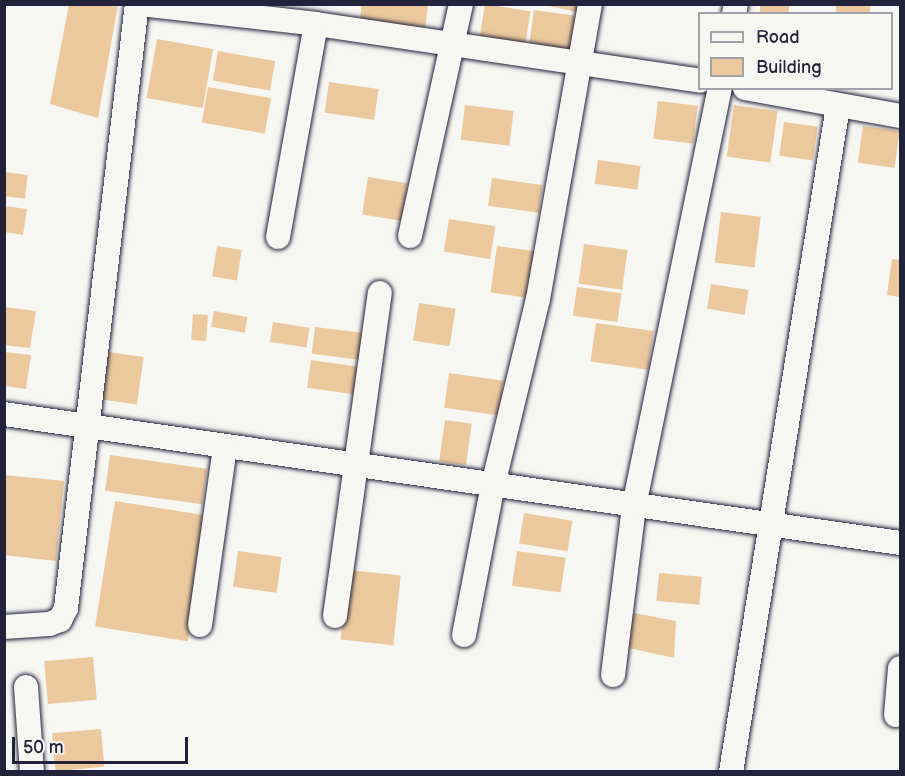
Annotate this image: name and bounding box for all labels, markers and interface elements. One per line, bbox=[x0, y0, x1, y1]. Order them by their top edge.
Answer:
legend bbox=[698, 12, 893, 90]
text: Road bbox=[756, 27, 800, 48]
text: Building bbox=[756, 57, 822, 78]
scale bar bbox=[15, 725, 190, 763]
text: 50 m bbox=[23, 737, 64, 758]

